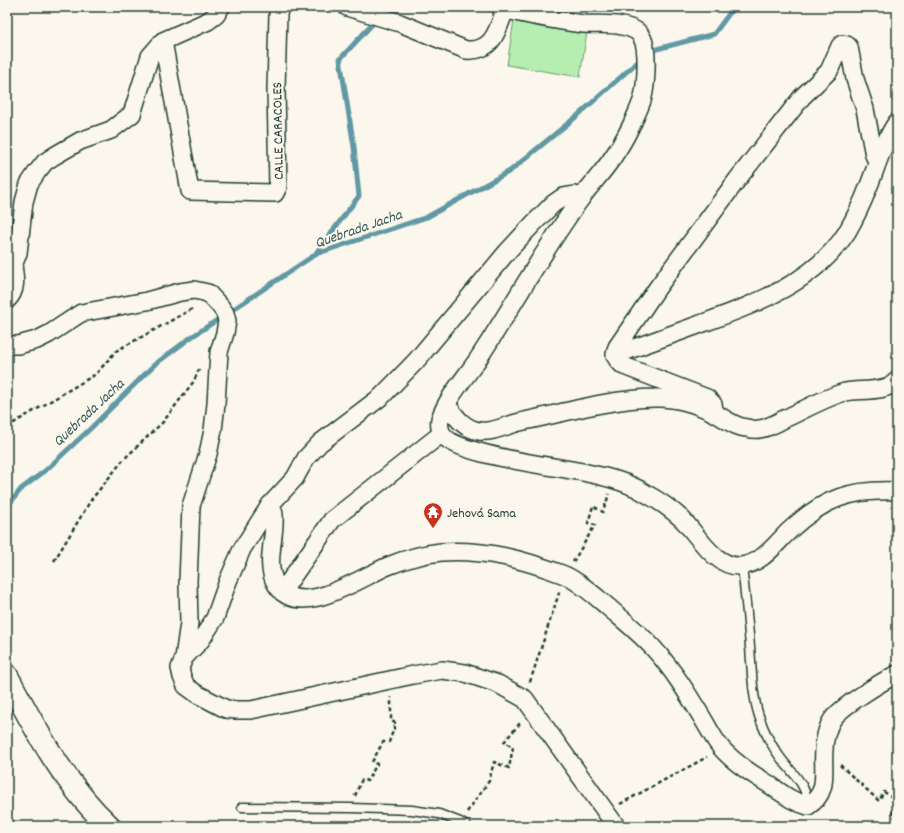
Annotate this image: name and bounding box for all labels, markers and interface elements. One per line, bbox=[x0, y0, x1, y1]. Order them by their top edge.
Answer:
street label: CALLE CARACOLES bbox=[268, 82, 290, 180]
water label: Quebrada Jacha bbox=[312, 204, 406, 255]
water label: Quebrada Jacha bbox=[49, 374, 131, 452]
temple icon: Jehová Sama bbox=[422, 501, 444, 529]
place label: Jehová Sama bbox=[447, 504, 516, 524]

